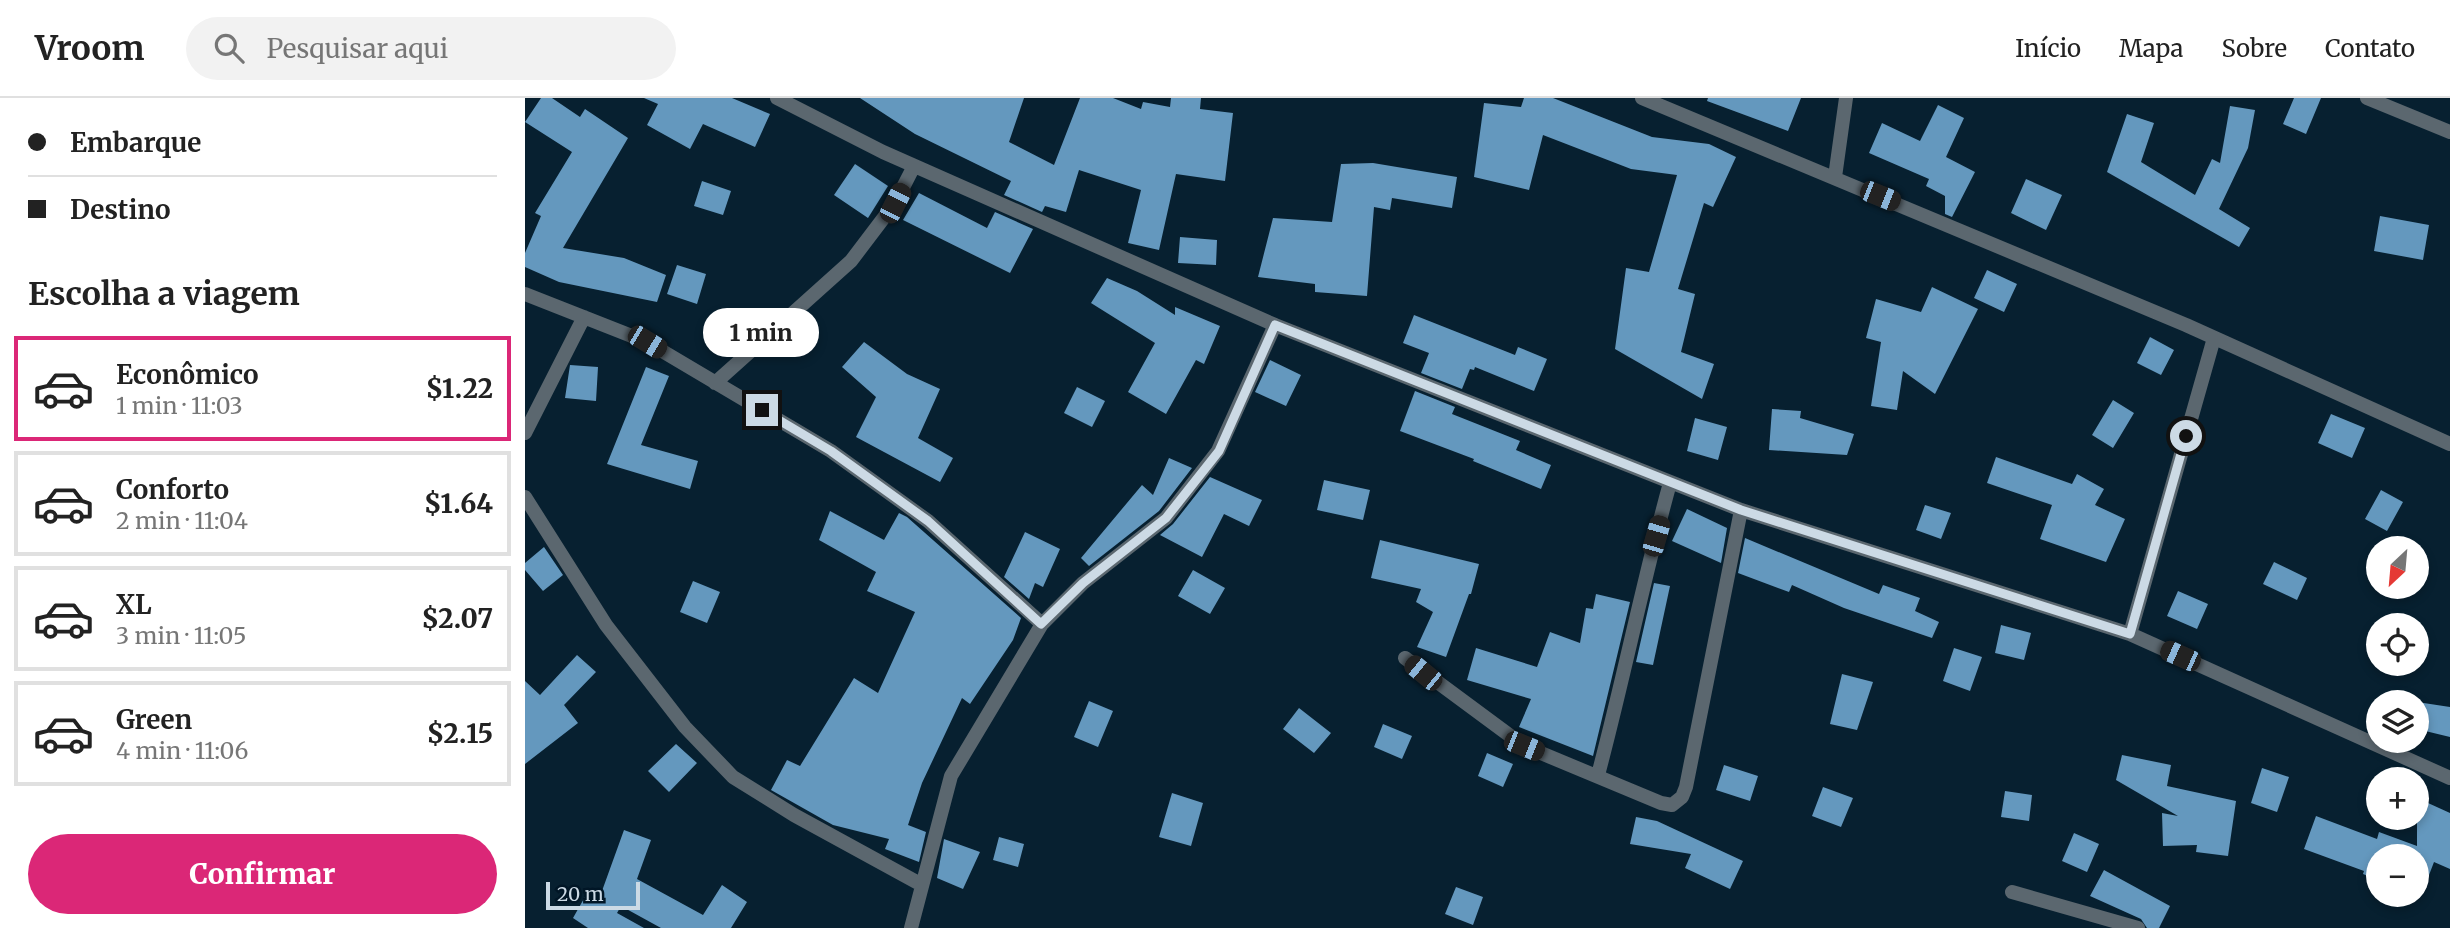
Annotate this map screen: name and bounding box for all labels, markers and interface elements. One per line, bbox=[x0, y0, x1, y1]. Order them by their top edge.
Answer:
search box bbox=[186, 17, 676, 80]
text: Vroom bbox=[35, 28, 144, 69]
icon: search bbox=[210, 29, 248, 67]
text: Pesquisar aqui bbox=[266, 32, 448, 65]
text: Início bbox=[2015, 33, 2081, 64]
text: Mapa bbox=[2119, 33, 2183, 64]
text: Sobre bbox=[2221, 33, 2287, 64]
text: Contato bbox=[2325, 33, 2415, 64]
text: Embarque bbox=[70, 126, 201, 159]
car bbox=[1857, 178, 1904, 214]
car bbox=[877, 180, 914, 226]
text: Destino bbox=[70, 193, 170, 226]
text: Escolha a viagem bbox=[28, 274, 300, 314]
callout: 1 min bbox=[704, 308, 820, 358]
text: 1 min bbox=[729, 318, 793, 347]
car bbox=[624, 322, 671, 362]
icon: car bbox=[32, 357, 95, 420]
text: Econômico bbox=[116, 358, 259, 391]
text: $1.22 bbox=[426, 372, 493, 405]
text: 1 min · 11:03 bbox=[116, 391, 243, 420]
route end bbox=[746, 394, 778, 426]
route start bbox=[2170, 420, 2202, 452]
icon: car bbox=[32, 472, 95, 535]
text: Conforto bbox=[116, 473, 229, 506]
text: $1.64 bbox=[424, 487, 493, 520]
text: 2 min · 11:04 bbox=[116, 506, 248, 535]
car bbox=[1641, 513, 1672, 559]
north arrow bbox=[2366, 536, 2429, 598]
map controls bbox=[2366, 536, 2429, 907]
icon: car bbox=[32, 587, 95, 650]
text: XL bbox=[116, 588, 152, 621]
text: $2.07 bbox=[422, 602, 493, 635]
button: locate bbox=[2366, 613, 2429, 676]
text: 3 min · 11:05 bbox=[116, 621, 246, 650]
car bbox=[2157, 638, 2204, 674]
car bbox=[1401, 652, 1446, 694]
button: layers bbox=[2366, 690, 2429, 753]
icon: car bbox=[32, 702, 95, 765]
text: Green bbox=[116, 703, 192, 736]
text: $2.15 bbox=[427, 717, 493, 750]
car bbox=[1501, 728, 1548, 764]
text: 4 min · 11:06 bbox=[116, 736, 248, 765]
button: + bbox=[2366, 767, 2429, 830]
button: Confirmar bbox=[28, 834, 497, 914]
button: − bbox=[2366, 844, 2429, 907]
scale bar bbox=[546, 879, 641, 911]
text: 20 m bbox=[557, 882, 604, 906]

